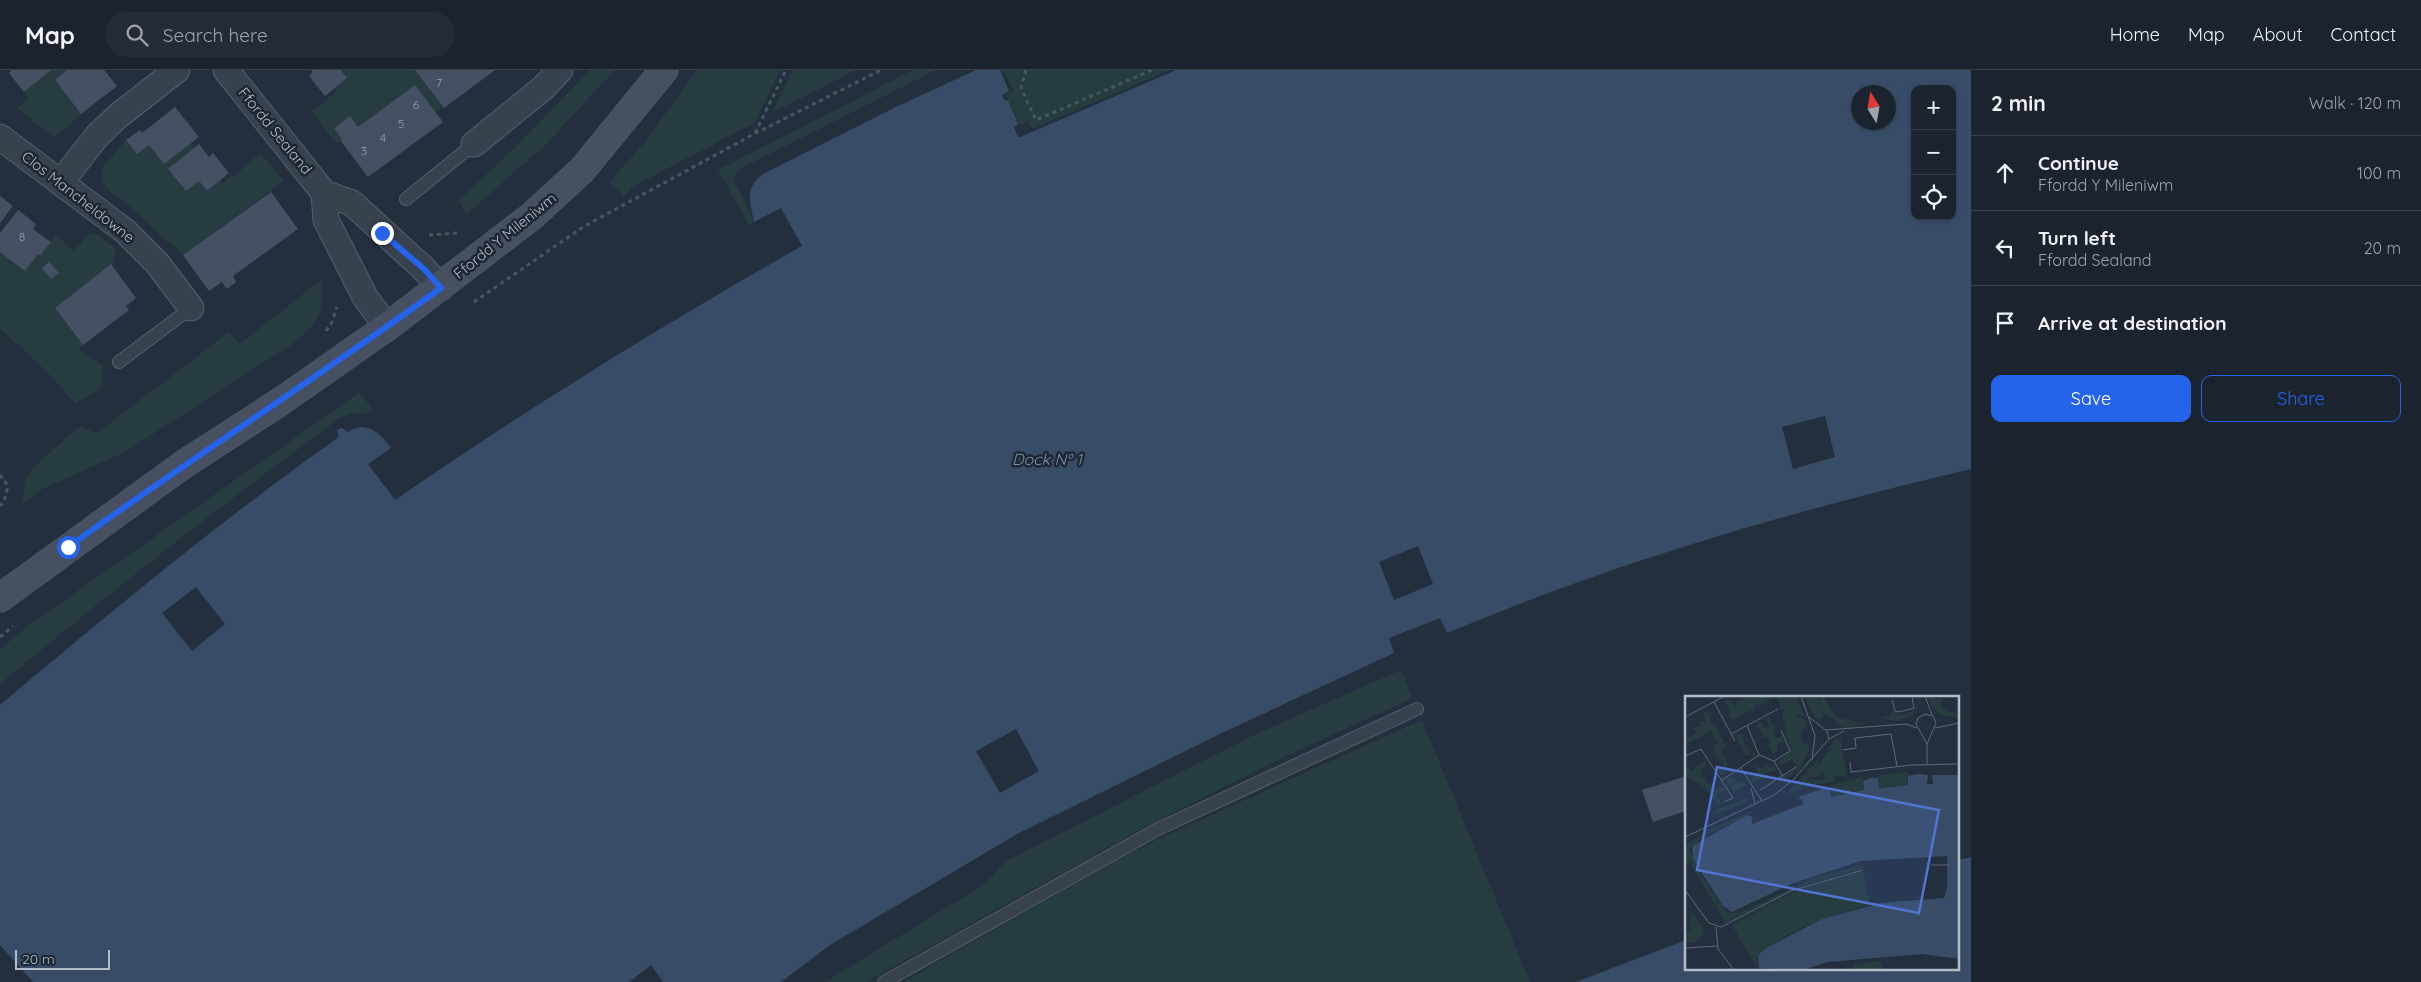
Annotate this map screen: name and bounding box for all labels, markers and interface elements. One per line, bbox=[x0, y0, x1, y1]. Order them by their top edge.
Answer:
search box bbox=[105, 12, 455, 57]
text: Map bbox=[25, 20, 75, 50]
icon: search bbox=[123, 21, 151, 49]
text: Search here bbox=[163, 23, 268, 47]
text: Home bbox=[2110, 23, 2160, 46]
text: Map bbox=[2188, 23, 2225, 46]
text: About bbox=[2253, 23, 2303, 46]
text: Contact bbox=[2331, 23, 2396, 46]
house number: 7 bbox=[436, 75, 442, 90]
street label: Ffordd Sealand bbox=[235, 83, 316, 178]
north arrow bbox=[1851, 85, 1896, 130]
map controls bbox=[1911, 85, 1956, 220]
button: + bbox=[1911, 85, 1956, 130]
text: 2 min bbox=[1991, 90, 2046, 116]
text: Walk · 120 m bbox=[2309, 93, 2401, 113]
house number: 6 bbox=[413, 97, 420, 112]
house number: 5 bbox=[398, 116, 404, 131]
house number: 4 bbox=[380, 130, 386, 145]
button: − bbox=[1911, 130, 1956, 175]
house number: 3 bbox=[361, 143, 367, 158]
street label: Clos Mancheldowne bbox=[18, 147, 139, 247]
text: Continue bbox=[2038, 151, 2119, 175]
icon: ahead bbox=[1991, 159, 2019, 187]
text: 100 m bbox=[2357, 163, 2401, 183]
button: locate bbox=[1911, 175, 1956, 220]
text: Ffordd Y Mileniwm bbox=[2038, 175, 2173, 195]
street label: Ffordd Y Mileniwm bbox=[449, 188, 560, 283]
route end bbox=[371, 222, 394, 245]
text: Turn left bbox=[2038, 226, 2116, 250]
house number: 8 bbox=[19, 229, 25, 244]
icon: left bbox=[1991, 234, 2019, 262]
text: 20 m bbox=[2364, 238, 2401, 258]
text: Ffordd Sealand bbox=[2038, 250, 2152, 270]
icon: arrive bbox=[1991, 309, 2019, 337]
text: Arrive at destination bbox=[2038, 311, 2227, 335]
button: Save bbox=[1991, 375, 2191, 422]
button: Share bbox=[2201, 375, 2401, 422]
water label: Dock Nº 1 bbox=[1012, 449, 1083, 469]
route start bbox=[57, 536, 80, 559]
inset map bbox=[1685, 696, 1958, 970]
scale bar bbox=[15, 947, 110, 970]
text: 20 m bbox=[22, 950, 55, 968]

